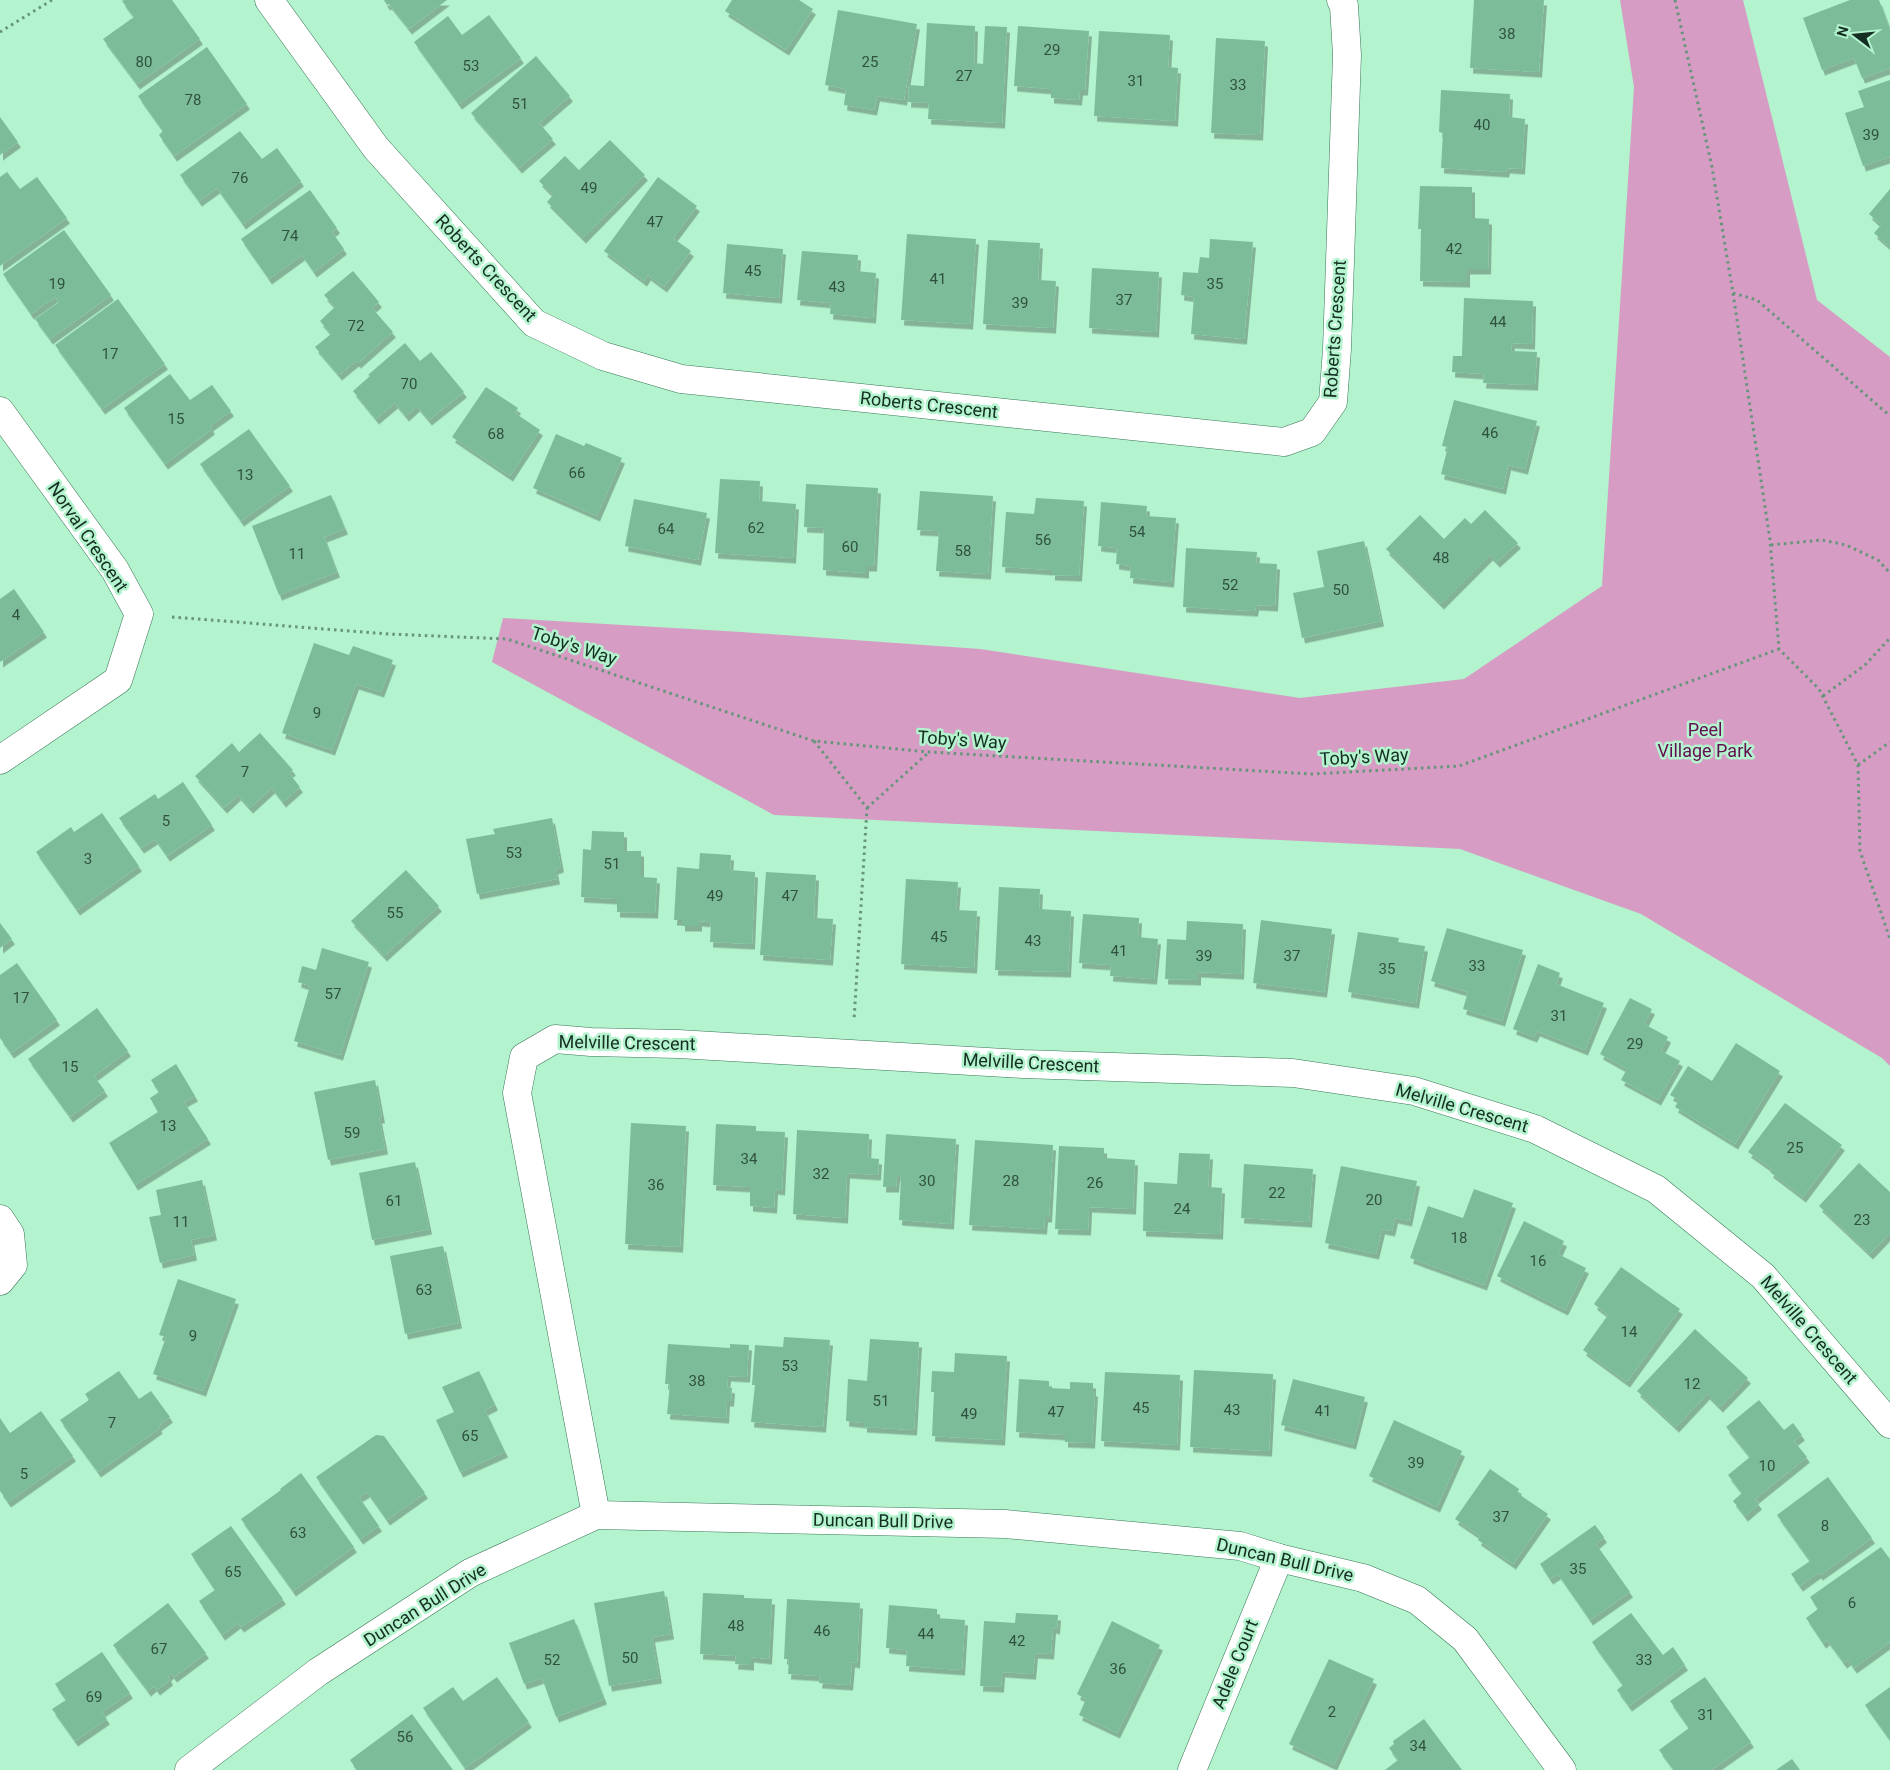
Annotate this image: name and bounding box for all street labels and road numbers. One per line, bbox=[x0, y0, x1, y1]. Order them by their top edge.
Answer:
street label: Roberts Crescent bbox=[431, 210, 541, 326]
street label: Roberts Crescent bbox=[1319, 259, 1350, 399]
street label: Roberts Crescent bbox=[859, 387, 999, 422]
street label: Norval Crescent bbox=[44, 478, 133, 596]
street label: Toby's Way bbox=[529, 622, 620, 669]
street label: Toby's Way bbox=[917, 726, 1008, 753]
street label: Toby's Way bbox=[1319, 744, 1409, 769]
street label: Melville Crescent bbox=[558, 1031, 696, 1054]
street label: Melville Crescent bbox=[962, 1048, 1100, 1077]
street label: Melville Crescent bbox=[1394, 1079, 1531, 1136]
street label: Melville Crescent bbox=[1757, 1271, 1862, 1388]
street label: Duncan Bull Drive bbox=[813, 1509, 953, 1532]
street label: Duncan Bull Drive bbox=[1214, 1534, 1356, 1586]
street label: Duncan Bull Drive bbox=[360, 1559, 490, 1651]
street label: Adele Court bbox=[1207, 1616, 1262, 1711]

